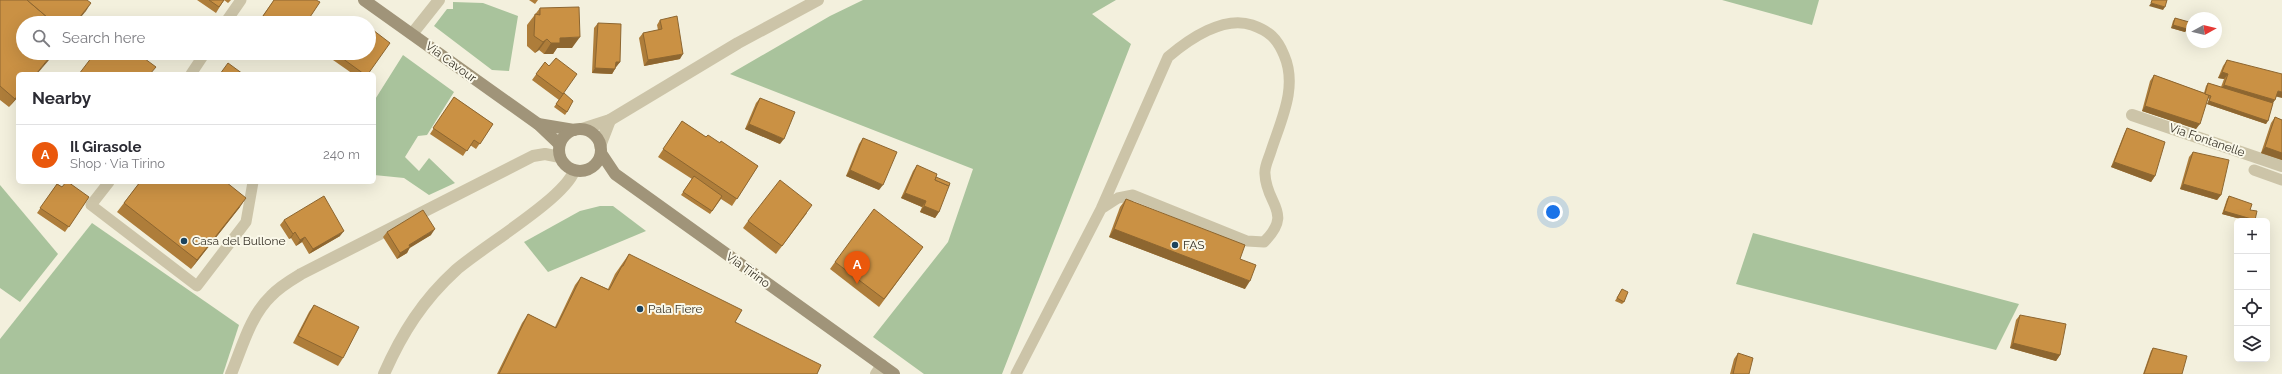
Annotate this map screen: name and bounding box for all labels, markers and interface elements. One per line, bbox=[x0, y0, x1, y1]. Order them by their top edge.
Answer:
north arrow bbox=[2186, 12, 2222, 48]
search box bbox=[16, 16, 376, 60]
icon: search bbox=[30, 27, 52, 49]
text: Search here bbox=[62, 29, 145, 47]
street label: Via Cavour bbox=[423, 39, 480, 86]
text: Nearby bbox=[32, 88, 91, 108]
street label: Via Fontanelle bbox=[2167, 120, 2247, 160]
text: Il Girasole bbox=[70, 138, 142, 156]
text: A bbox=[41, 147, 49, 162]
text: 240 m bbox=[323, 147, 360, 162]
text: Shop · Via Tirino bbox=[70, 156, 165, 171]
your location bbox=[1543, 202, 1563, 222]
map controls bbox=[2234, 218, 2270, 362]
button: + bbox=[2234, 218, 2270, 254]
place label: Casa del Bullone bbox=[192, 234, 285, 248]
marker: Casa del Bullone bbox=[179, 236, 189, 246]
place label: FAS bbox=[1183, 238, 1205, 252]
marker: FAS bbox=[1170, 240, 1180, 250]
street label: Via Tirino bbox=[723, 249, 773, 291]
pin: A bbox=[844, 251, 870, 284]
button: − bbox=[2234, 254, 2270, 290]
button: locate bbox=[2234, 290, 2270, 326]
place label: Pala Fiere bbox=[648, 302, 703, 316]
marker: Pala Fiere bbox=[635, 304, 645, 314]
button: layers bbox=[2234, 326, 2270, 362]

